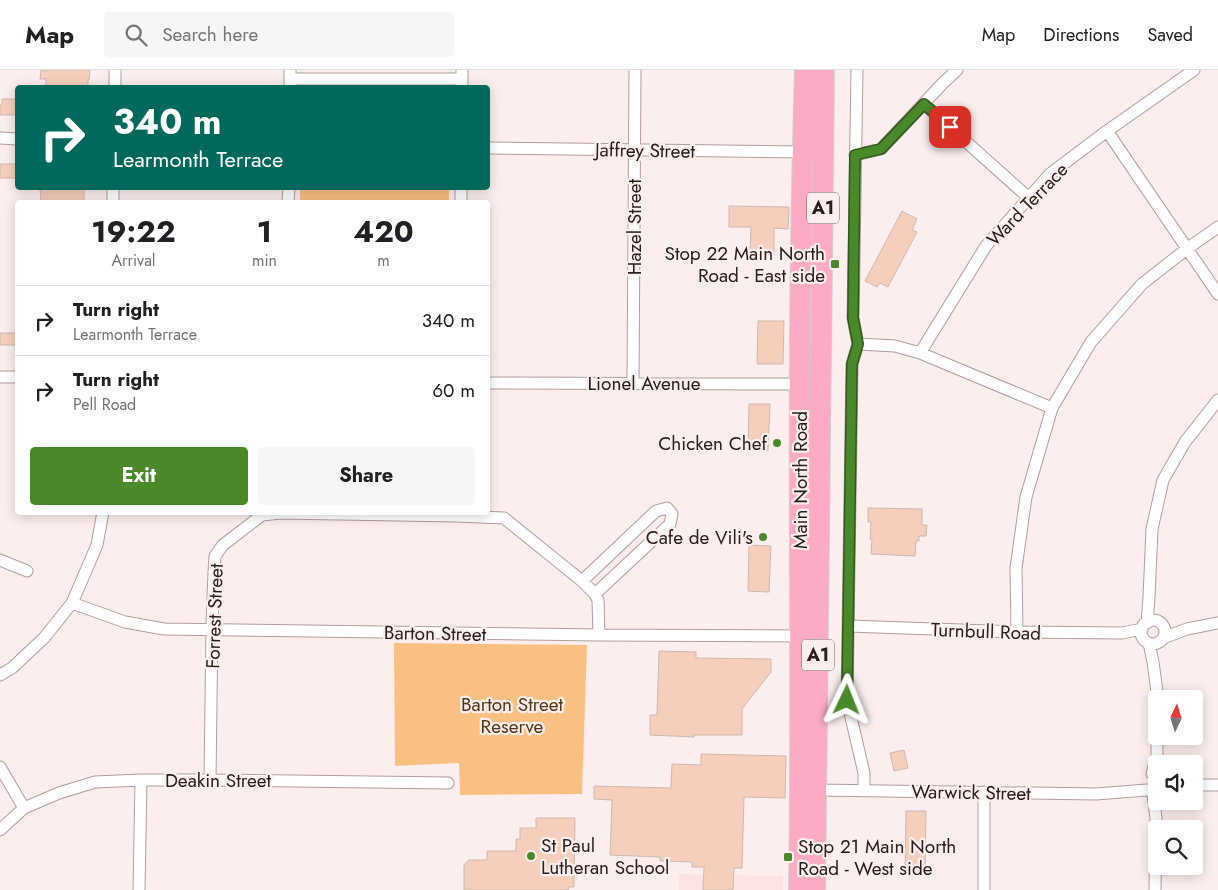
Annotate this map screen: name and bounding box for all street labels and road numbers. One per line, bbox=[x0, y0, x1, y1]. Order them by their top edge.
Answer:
street label: Jaffrey Street bbox=[592, 136, 696, 165]
street label: Ward Terrace bbox=[981, 156, 1074, 252]
street label: Hazel Street bbox=[621, 178, 648, 275]
road number: A1 bbox=[807, 192, 839, 224]
street label: Lionel Avenue bbox=[588, 370, 701, 397]
street label: Main North Road bbox=[787, 411, 814, 549]
street label: Forrest Street bbox=[199, 563, 230, 669]
street label: Turnbull Road bbox=[931, 616, 1041, 647]
street label: Barton Street bbox=[384, 619, 487, 648]
road number: A1 bbox=[802, 640, 834, 670]
street label: Deakin Street bbox=[165, 767, 272, 794]
street label: Warwick Street bbox=[911, 778, 1031, 807]

